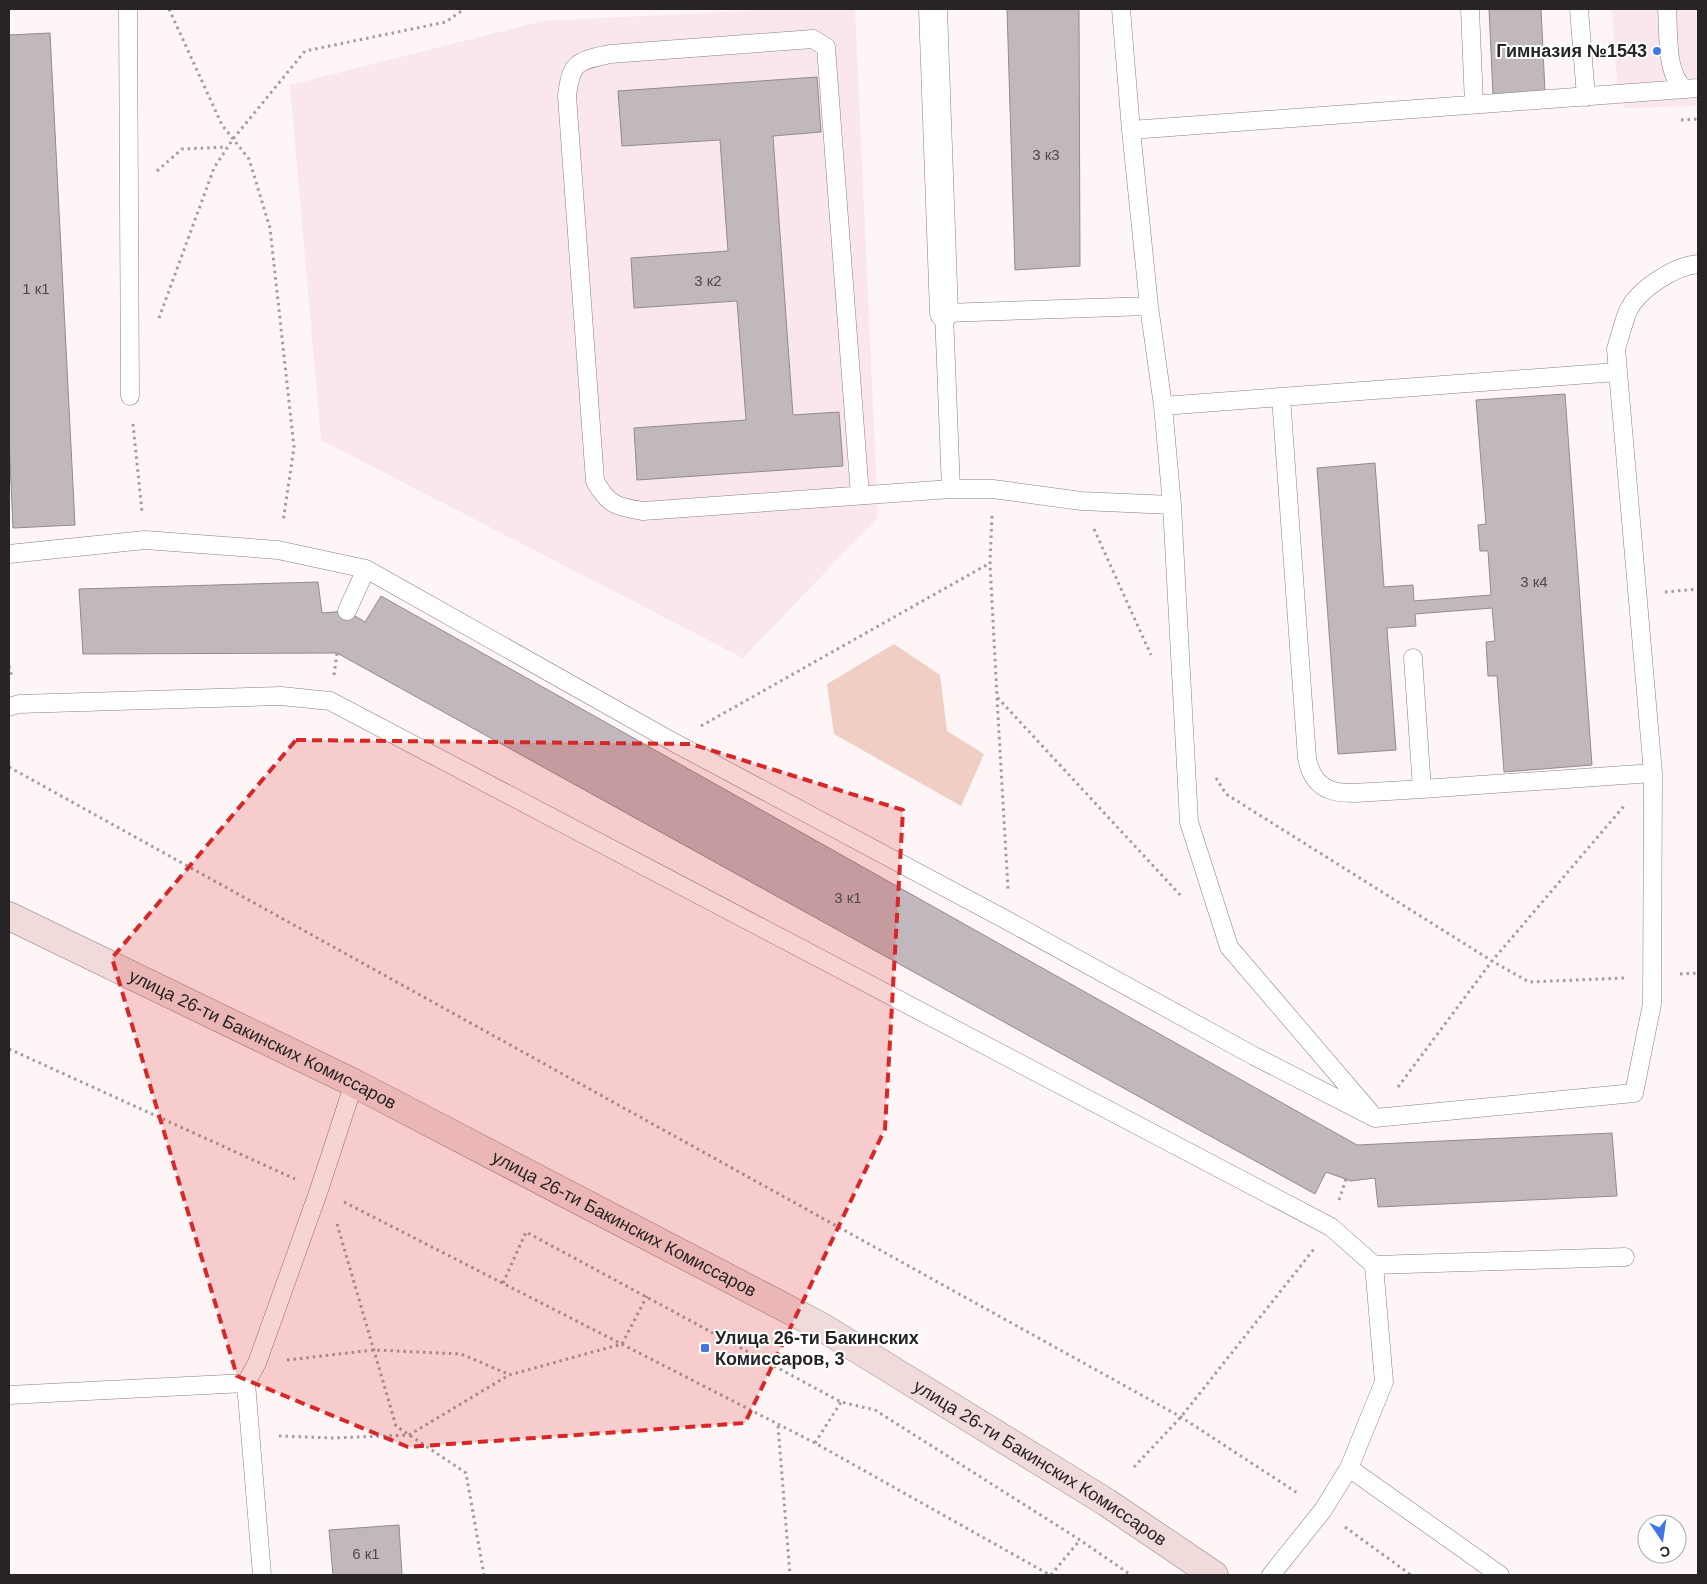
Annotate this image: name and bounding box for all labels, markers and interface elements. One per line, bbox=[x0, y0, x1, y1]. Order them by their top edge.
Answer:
place label: Гимназия №1543 bbox=[1496, 41, 1647, 61]
marker: Гимназия №1543 bbox=[1651, 45, 1663, 57]
house number: 3 к3 bbox=[1032, 146, 1060, 163]
house number: 3 к2 bbox=[694, 272, 722, 289]
house number: 1 к1 bbox=[22, 280, 50, 297]
house number: 3 к4 bbox=[1520, 573, 1548, 590]
house number: 3 к1 bbox=[834, 889, 862, 906]
street label: улица 26-ти Бакинских Комиссаров bbox=[126, 966, 400, 1113]
street label: улица 26-ти Бакинских Комиссаров bbox=[489, 1147, 760, 1301]
place label: Улица 26-ти Бакинских Комиссаров, 3 bbox=[715, 1328, 919, 1369]
marker: Улица 26-ти Бакинских Комиссаров, 3 bbox=[699, 1342, 711, 1354]
street label: улица 26-ти Бакинских Комиссаров bbox=[910, 1376, 1170, 1550]
north arrow bbox=[1637, 1514, 1687, 1564]
text: С bbox=[1658, 1543, 1672, 1561]
house number: 6 к1 bbox=[352, 1545, 380, 1562]

